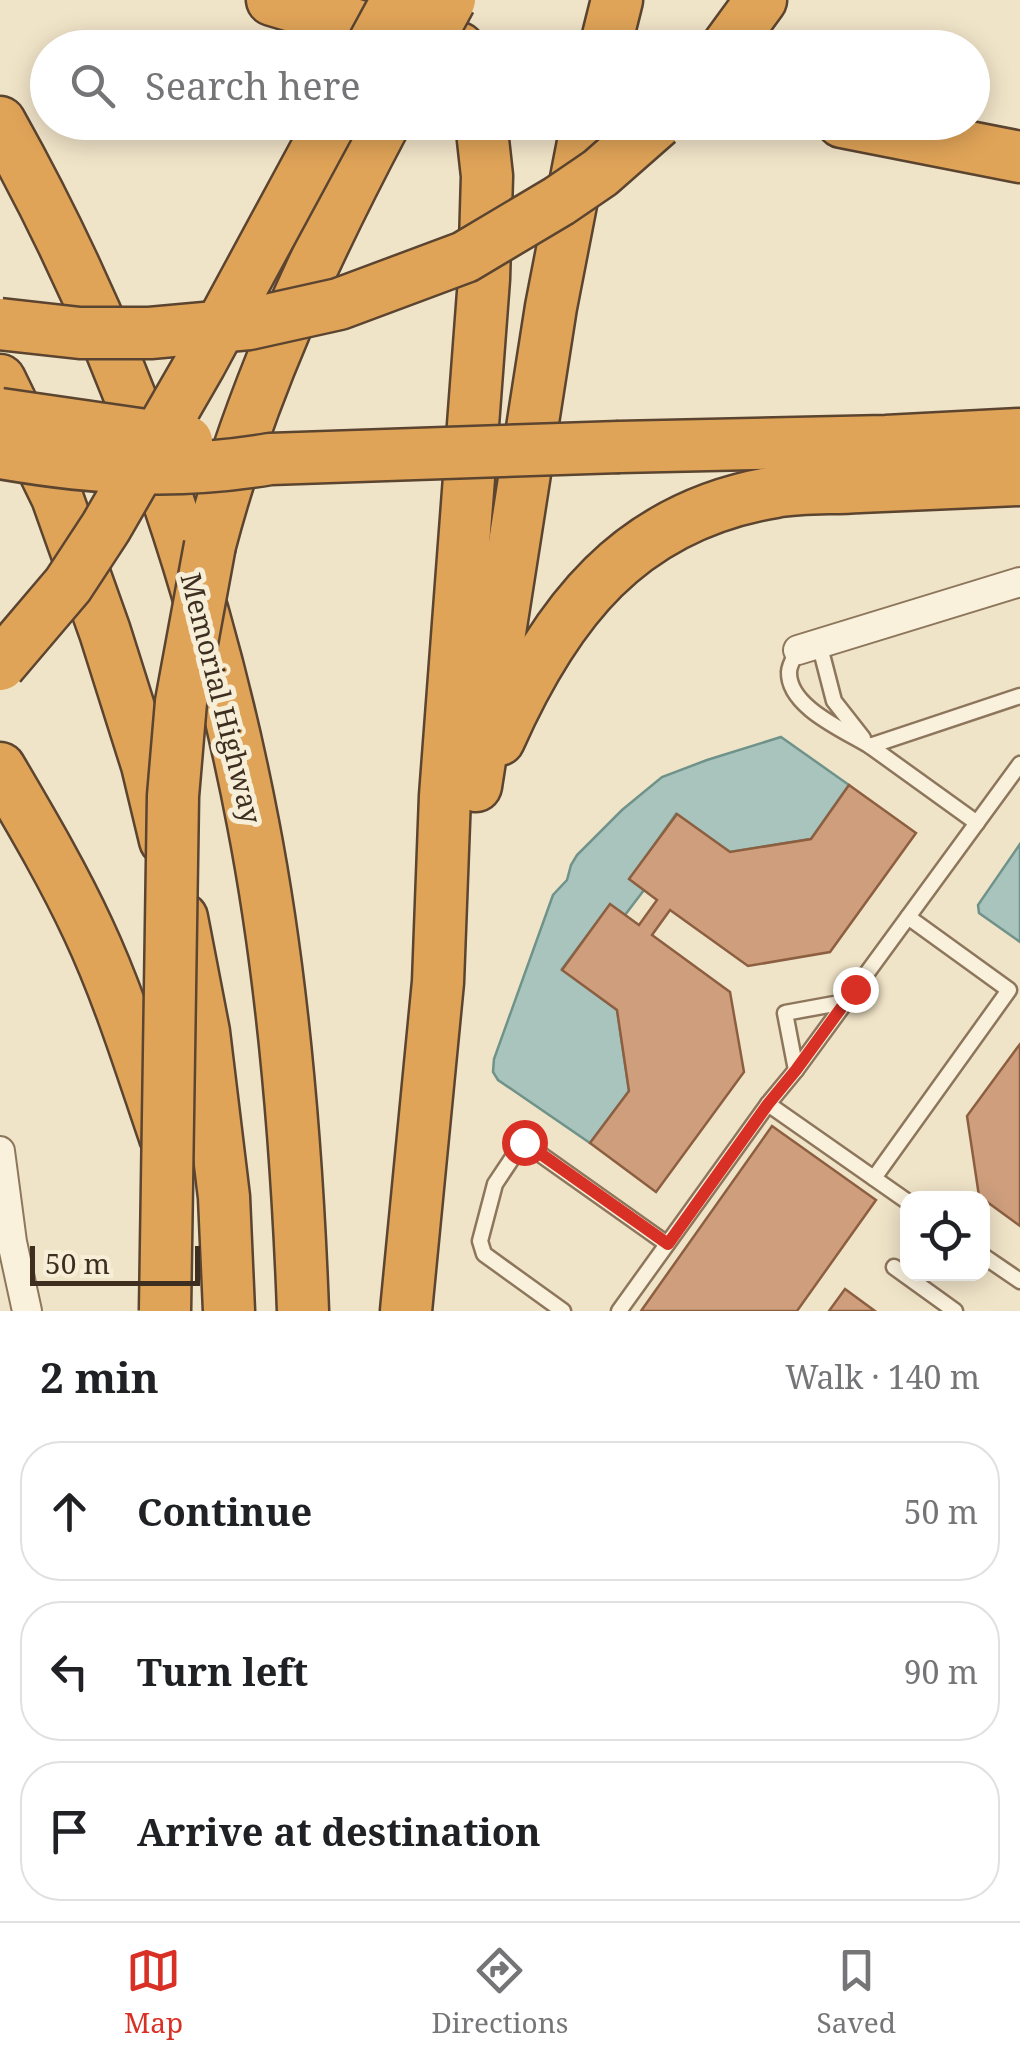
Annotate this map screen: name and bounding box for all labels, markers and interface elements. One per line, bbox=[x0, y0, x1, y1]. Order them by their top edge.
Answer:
search box bbox=[30, 30, 990, 140]
icon: search bbox=[65, 58, 120, 113]
text: Search here bbox=[145, 59, 361, 111]
street label: Memorial Highway bbox=[172, 569, 272, 827]
route end bbox=[833, 967, 879, 1013]
route start bbox=[502, 1120, 548, 1166]
map controls bbox=[900, 1191, 990, 1281]
button: locate bbox=[900, 1191, 990, 1281]
scale bar bbox=[30, 1241, 200, 1286]
text: 50 m bbox=[45, 1244, 110, 1282]
text: 2 min bbox=[40, 1348, 159, 1405]
text: Walk · 140 m bbox=[785, 1355, 980, 1398]
icon: ahead bbox=[42, 1484, 97, 1539]
text: Continue bbox=[137, 1485, 312, 1537]
text: 50 m bbox=[904, 1490, 978, 1533]
icon: left bbox=[42, 1644, 97, 1699]
text: Turn left bbox=[137, 1645, 308, 1697]
text: 90 m bbox=[904, 1650, 978, 1693]
icon: arrive bbox=[42, 1804, 97, 1859]
text: Arrive at destination bbox=[137, 1805, 541, 1857]
tab: Map bbox=[124, 1943, 183, 2041]
tab: Directions bbox=[431, 1943, 568, 2041]
tab: Saved bbox=[817, 1943, 896, 2041]

